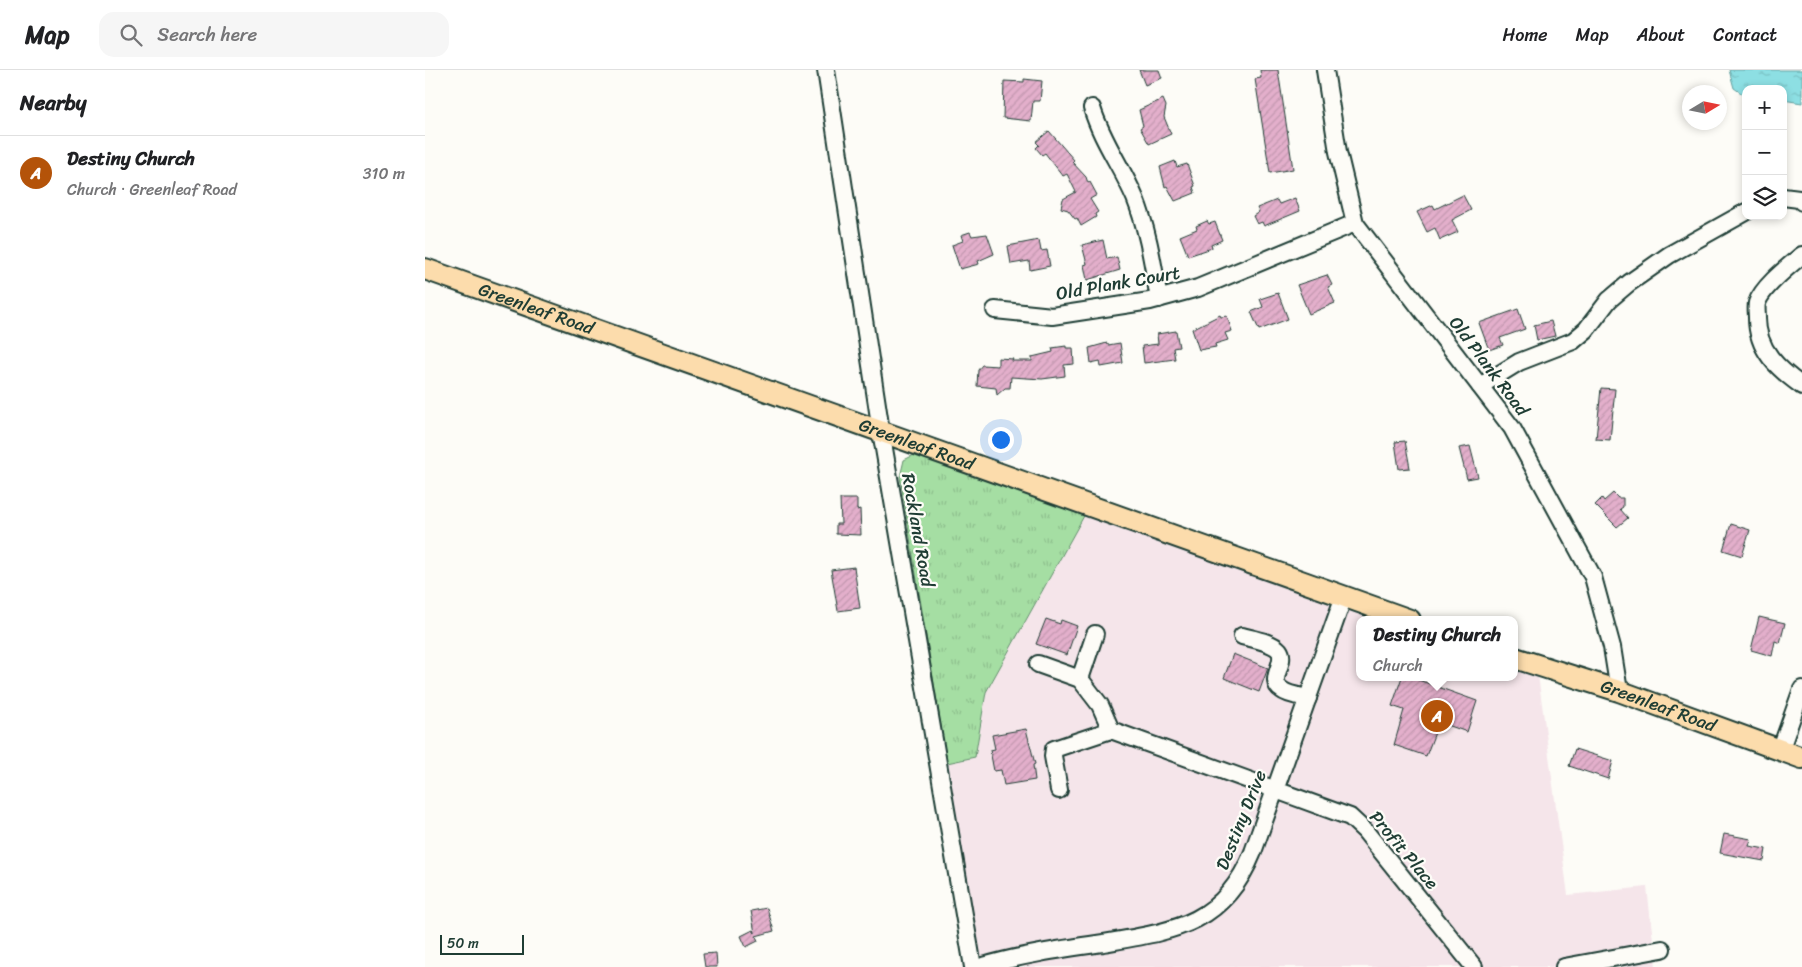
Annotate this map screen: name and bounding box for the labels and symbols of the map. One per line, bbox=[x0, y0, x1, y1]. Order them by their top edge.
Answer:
north arrow bbox=[1682, 85, 1727, 130]
street label: Old Plank Court bbox=[1054, 256, 1183, 310]
street label: Greenleaf Road bbox=[474, 273, 600, 344]
street label: Old Plank Road bbox=[1441, 309, 1538, 424]
street label: Greenleaf Road bbox=[854, 409, 981, 480]
your location bbox=[988, 427, 1014, 453]
street label: Rockland Road bbox=[892, 471, 944, 591]
street label: Greenleaf Road bbox=[1596, 670, 1722, 742]
pin: A bbox=[1421, 697, 1453, 735]
street label: Destiny Drive bbox=[1206, 765, 1276, 875]
street label: Profit Place bbox=[1361, 803, 1447, 897]
scale bar bbox=[440, 932, 524, 955]

